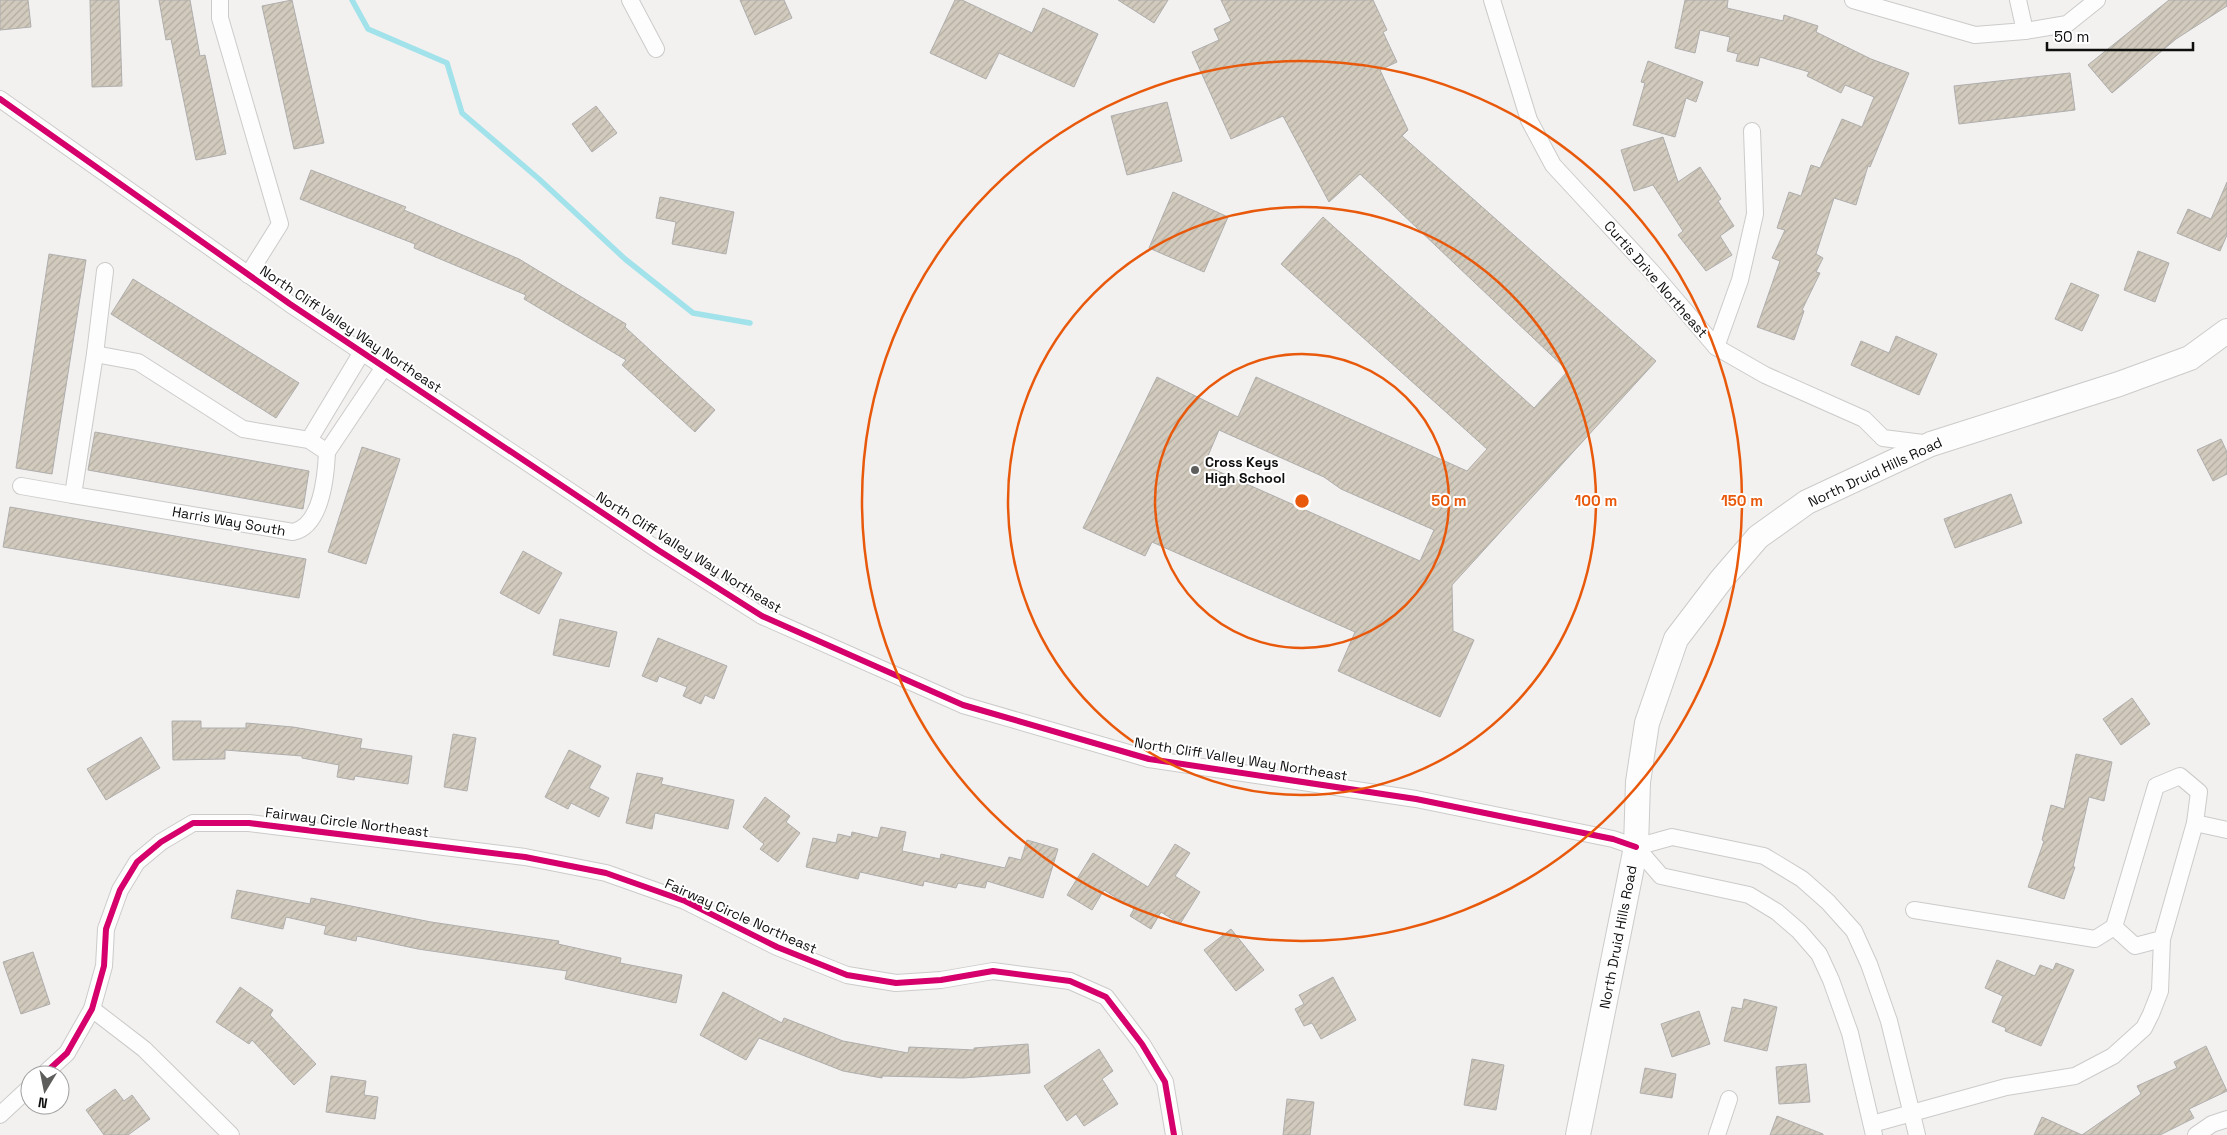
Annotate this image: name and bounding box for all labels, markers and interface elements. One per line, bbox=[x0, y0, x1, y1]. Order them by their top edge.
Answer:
scale bar bbox=[2047, 20, 2193, 52]
text: 50 m bbox=[2054, 27, 2089, 46]
street label: Curtis Drive Northeast bbox=[1600, 217, 1712, 341]
street label: North Cliff Valley Way Northeast bbox=[257, 261, 445, 397]
street label: North Druid Hills Road bbox=[1805, 433, 1945, 511]
place label: Cross Keys High School bbox=[1205, 453, 1285, 487]
marker: Cross Keys High School bbox=[1189, 464, 1201, 476]
street label: North Cliff Valley Way Northeast bbox=[593, 487, 785, 617]
text: 50 m bbox=[1431, 491, 1467, 510]
text: 100 m bbox=[1575, 491, 1617, 510]
text: 150 m bbox=[1721, 491, 1763, 510]
centre of rings bbox=[1293, 492, 1311, 510]
street label: Harris Way South bbox=[171, 502, 287, 540]
street label: North Cliff Valley Way Northeast bbox=[1133, 733, 1349, 785]
street label: Fairway Circle Northeast bbox=[264, 803, 430, 841]
street label: North Druid Hills Road bbox=[1595, 864, 1641, 1010]
street label: Fairway Circle Northeast bbox=[662, 874, 820, 958]
north arrow bbox=[20, 1065, 70, 1115]
text: N bbox=[37, 1093, 49, 1112]

